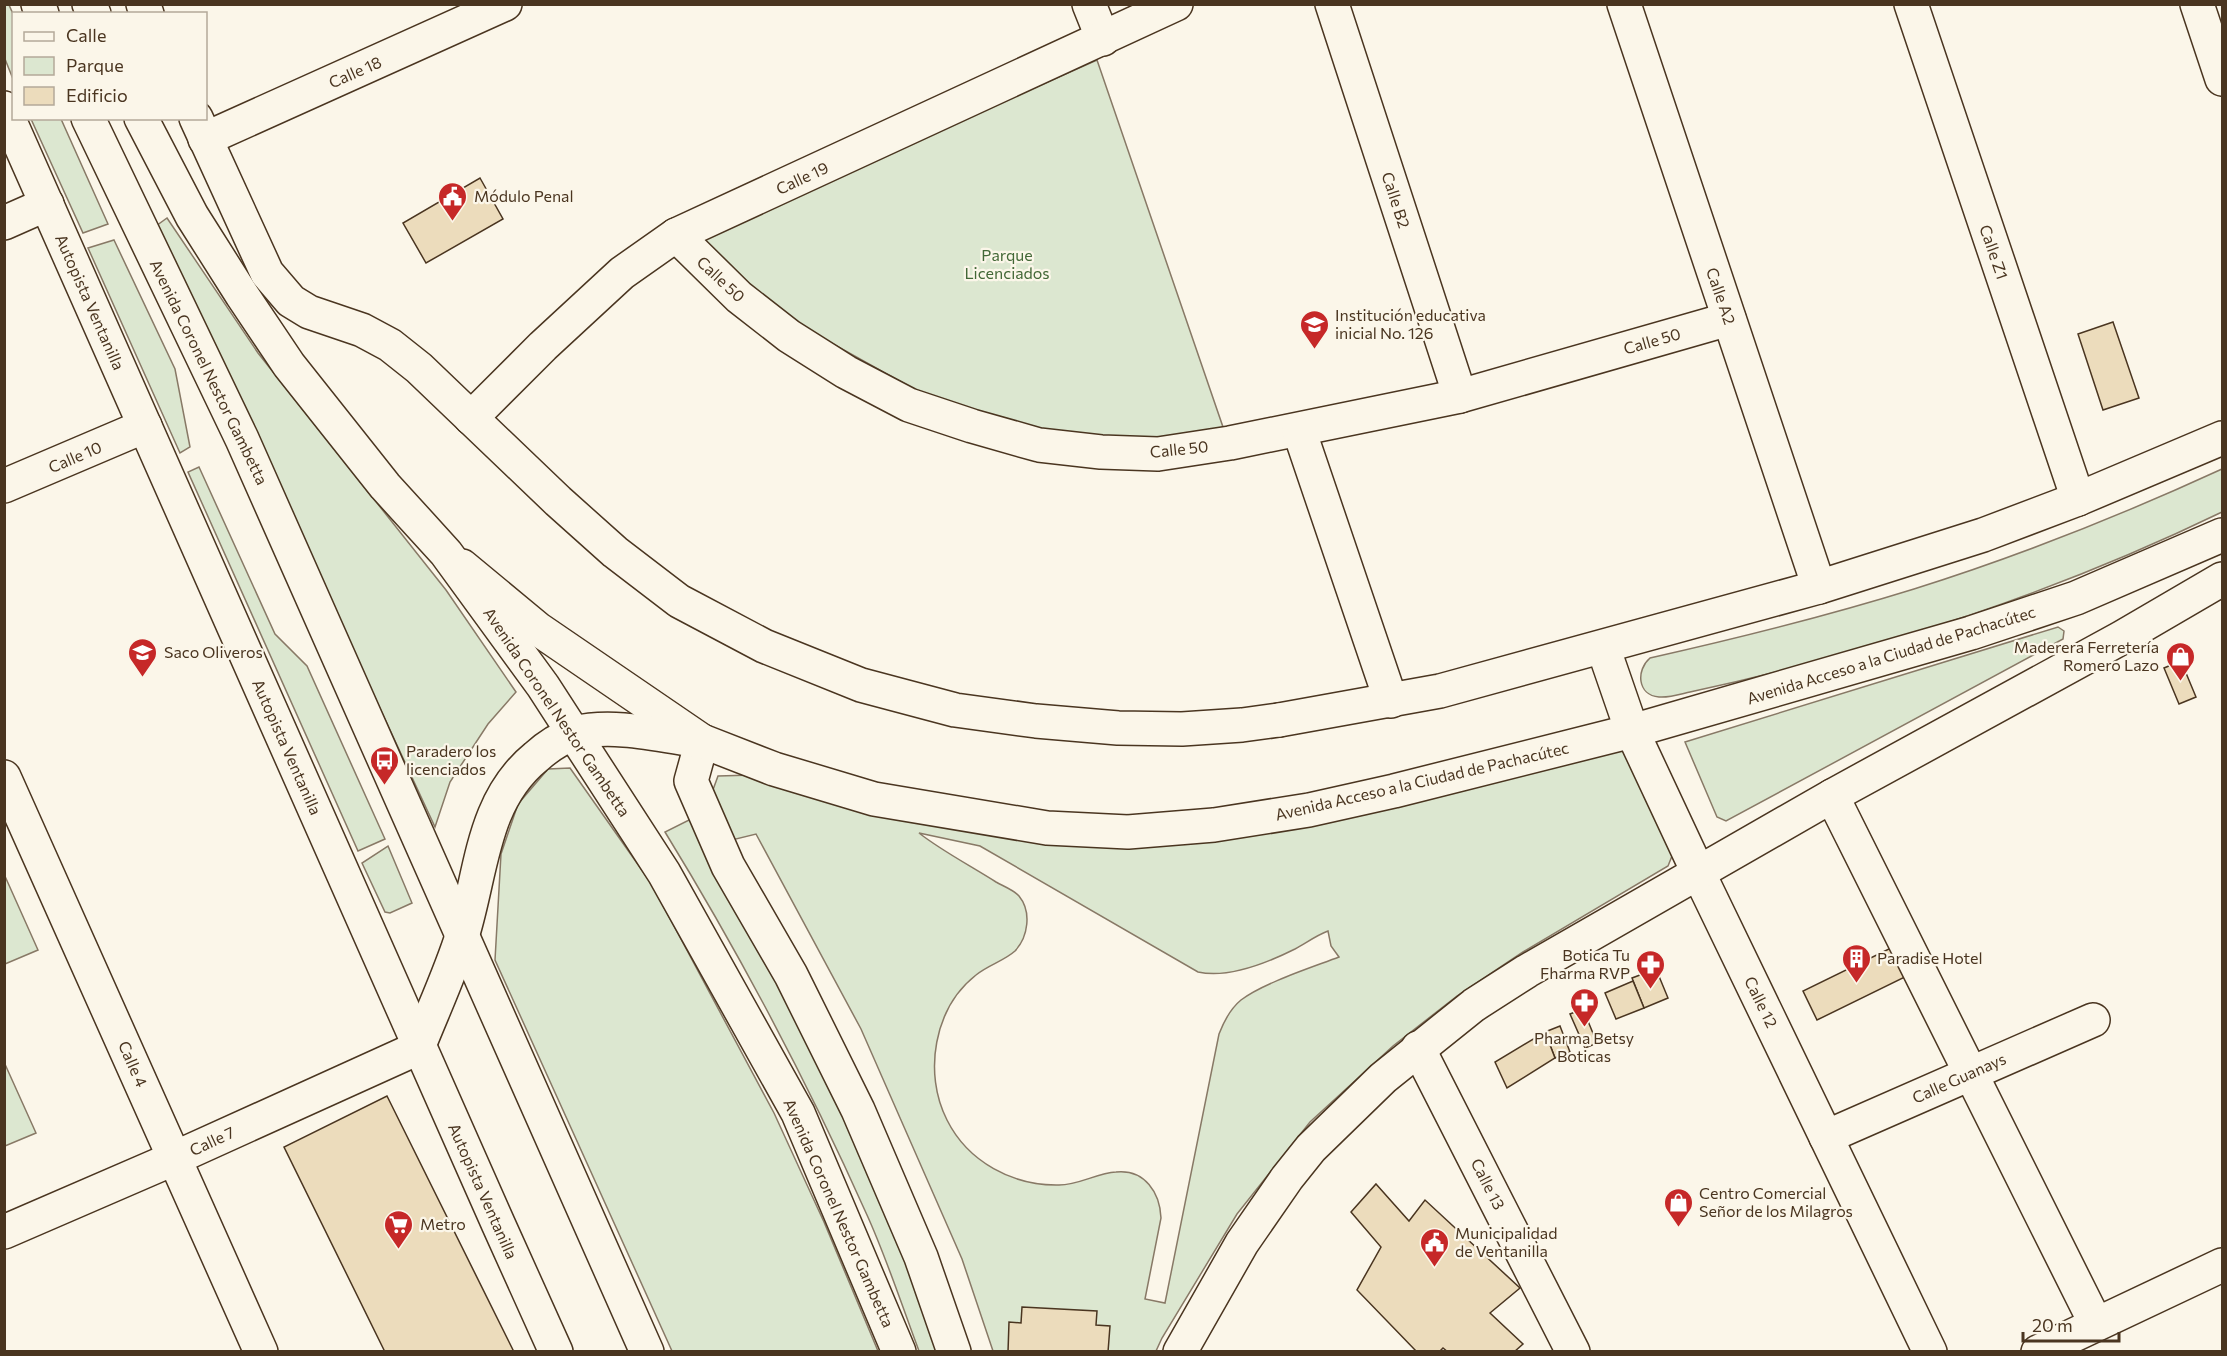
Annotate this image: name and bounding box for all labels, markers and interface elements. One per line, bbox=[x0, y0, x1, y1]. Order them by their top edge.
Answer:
legend bbox=[12, 12, 207, 120]
text: Calle bbox=[66, 24, 106, 46]
street label: Calle 18 bbox=[326, 52, 384, 92]
text: Parque bbox=[66, 54, 124, 76]
text: Edificio bbox=[66, 84, 128, 106]
street label: Calle 19 bbox=[773, 157, 831, 198]
street label: Calle B2 bbox=[1378, 169, 1415, 231]
public building icon: Módulo Penal bbox=[437, 180, 469, 222]
place label: Módulo Penal bbox=[474, 186, 574, 205]
street label: Calle Z1 bbox=[1976, 222, 2013, 282]
street label: Autopista Ventanilla bbox=[52, 231, 129, 373]
park label: Parque Licenciados bbox=[964, 245, 1050, 282]
street label: Calle 50 bbox=[693, 252, 749, 306]
street label: Avenida Coronel Nestor Gambetta bbox=[147, 256, 272, 487]
street label: Calle A2 bbox=[1703, 265, 1740, 327]
place label: Institución educativa inicial No. 126 bbox=[1335, 305, 1486, 342]
school or university icon: Institución educativa inicial No. 126 bbox=[1298, 308, 1330, 350]
street label: Calle 50 bbox=[1621, 323, 1683, 358]
street label: Calle 50 bbox=[1149, 436, 1209, 461]
street label: Calle 10 bbox=[45, 437, 104, 476]
street label: Avenida Acceso a la Ciudad de Pachacútec bbox=[1744, 601, 2037, 708]
street label: Avenida Coronel Nestor Gambetta bbox=[480, 604, 635, 820]
school or university icon: Saco Oliveros bbox=[127, 636, 159, 678]
place label: Maderera Ferretería Romero Lazo bbox=[2014, 637, 2159, 674]
shop icon: Maderera Ferretería Romero Lazo bbox=[2164, 640, 2196, 682]
place label: Saco Oliveros bbox=[164, 642, 263, 661]
street label: Autopista Ventanilla bbox=[249, 676, 326, 818]
street label: Avenida Acceso a la Ciudad de Pachacútec bbox=[1273, 737, 1571, 824]
place label: Paradero los licenciados bbox=[406, 741, 496, 778]
bus stop icon: Paradero los licenciados bbox=[369, 744, 401, 786]
building icon: Paradise Hotel bbox=[1840, 942, 1872, 984]
place label: Botica Tu Fharma RVP bbox=[1540, 945, 1630, 982]
pharmacy icon: Botica Tu Fharma RVP bbox=[1635, 948, 1667, 990]
place label: Paradise Hotel bbox=[1877, 948, 1983, 967]
street label: Calle 12 bbox=[1741, 973, 1782, 1031]
pharmacy icon: Pharma Betsy Boticas bbox=[1568, 986, 1600, 1028]
place label: Pharma Betsy Boticas bbox=[1534, 1028, 1634, 1065]
street label: Calle 4 bbox=[115, 1038, 152, 1090]
street label: Calle Guanays bbox=[1909, 1048, 2009, 1107]
street label: Avenida Coronel Nestor Gambetta bbox=[780, 1096, 899, 1330]
street label: Autopista Ventanilla bbox=[445, 1120, 522, 1262]
street label: Calle 7 bbox=[186, 1122, 237, 1159]
street label: Calle 13 bbox=[1468, 1155, 1509, 1213]
place label: Centro Comercial Señor de los Milagros bbox=[1699, 1183, 1853, 1220]
shop icon: Centro Comercial Señor de los Milagros bbox=[1662, 1186, 1694, 1228]
supermarket icon: Metro bbox=[383, 1208, 415, 1250]
place label: Metro bbox=[420, 1214, 466, 1233]
place label: Municipalidad de Ventanilla bbox=[1455, 1223, 1557, 1260]
public building icon: Municipalidad de Ventanilla bbox=[1418, 1226, 1450, 1268]
scale bar bbox=[2023, 1305, 2119, 1343]
text: 20 m bbox=[2032, 1314, 2073, 1336]

